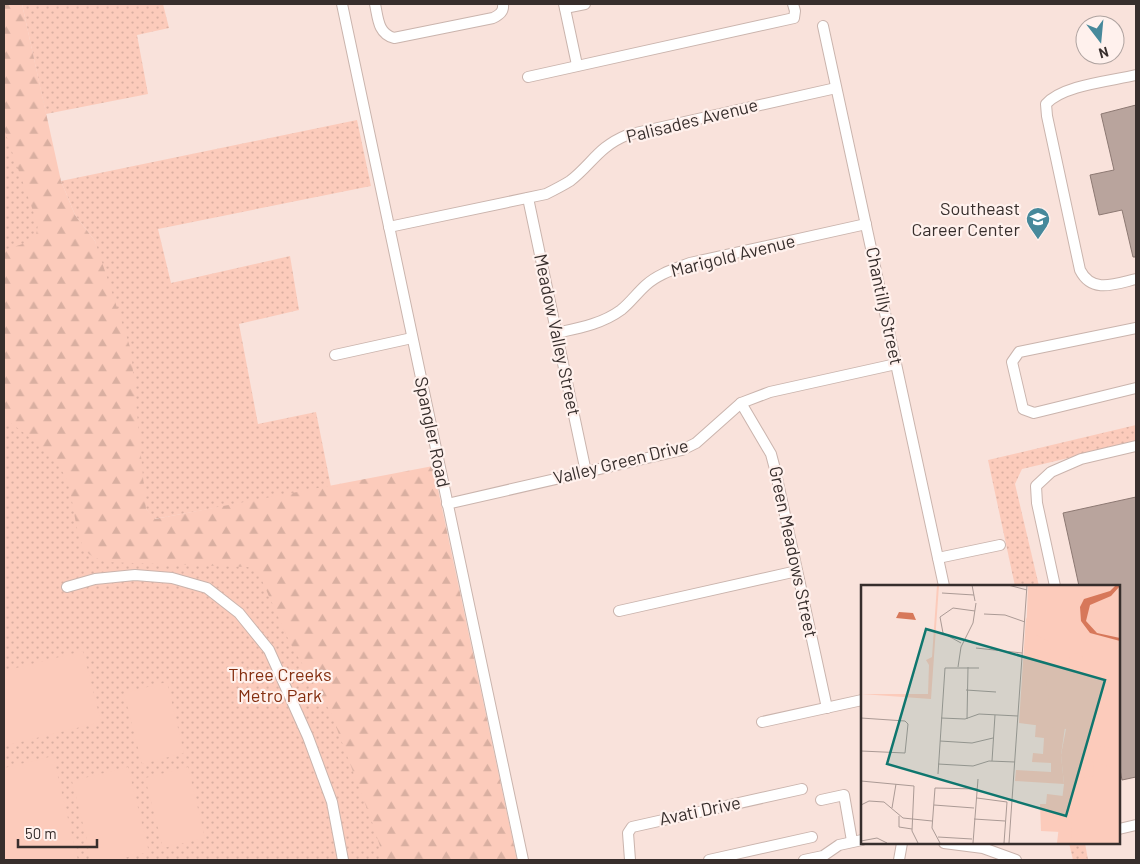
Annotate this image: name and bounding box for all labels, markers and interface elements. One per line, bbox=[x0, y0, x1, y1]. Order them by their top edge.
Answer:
north arrow bbox=[1075, 15, 1125, 65]
text: N bbox=[1097, 44, 1111, 62]
street label: Palisades Avenue bbox=[624, 93, 760, 147]
place label: Southeast Career Center bbox=[912, 197, 1020, 240]
school or university icon: Southeast Career Center bbox=[1025, 206, 1051, 240]
street label: Marigold Avenue bbox=[668, 229, 797, 281]
street label: Chantilly Street bbox=[862, 245, 908, 367]
street label: Meadow Valley Street bbox=[530, 252, 586, 418]
street label: Spangler Road bbox=[411, 374, 455, 489]
street label: Valley Green Drive bbox=[551, 434, 691, 488]
street label: Green Meadows Street bbox=[765, 464, 823, 639]
inset map bbox=[861, 585, 1120, 844]
park label: Three Creeks Metro Park bbox=[228, 663, 332, 706]
street label: Avati Drive bbox=[657, 791, 743, 829]
scale bar bbox=[18, 816, 96, 848]
text: 50 m bbox=[25, 824, 57, 842]

